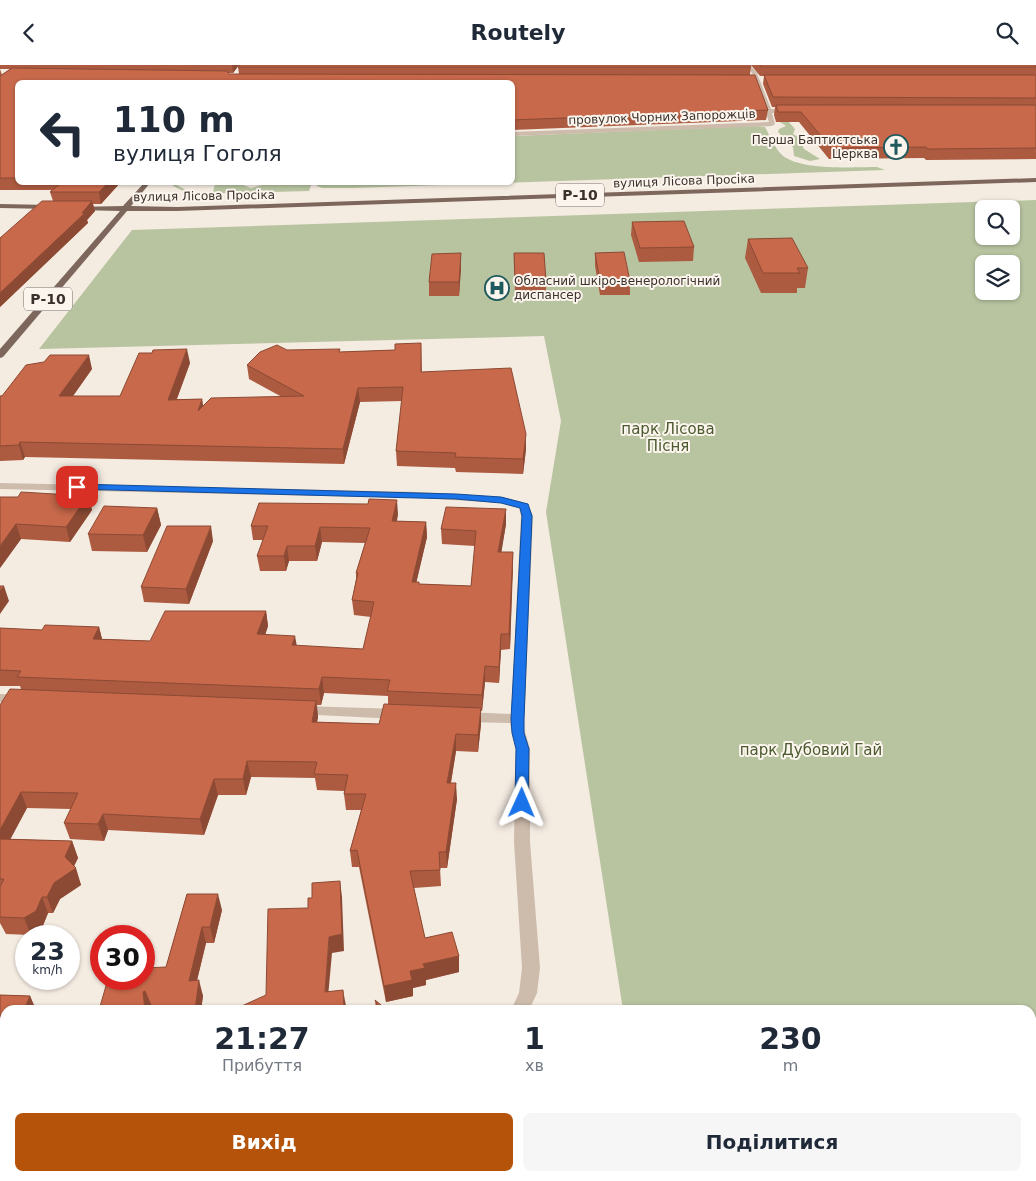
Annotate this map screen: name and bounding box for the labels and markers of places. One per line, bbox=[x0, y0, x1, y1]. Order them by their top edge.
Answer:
place label: Перша Баптистська Церква bbox=[752, 133, 878, 161]
church icon: Перша Баптистська Церква bbox=[883, 134, 909, 160]
place label: Обласний шкіро-венерологічний диспансер bbox=[514, 274, 720, 302]
hospital icon: Обласний шкіро-венерологічний диспансер bbox=[484, 275, 510, 301]
pin bbox=[56, 466, 98, 508]

